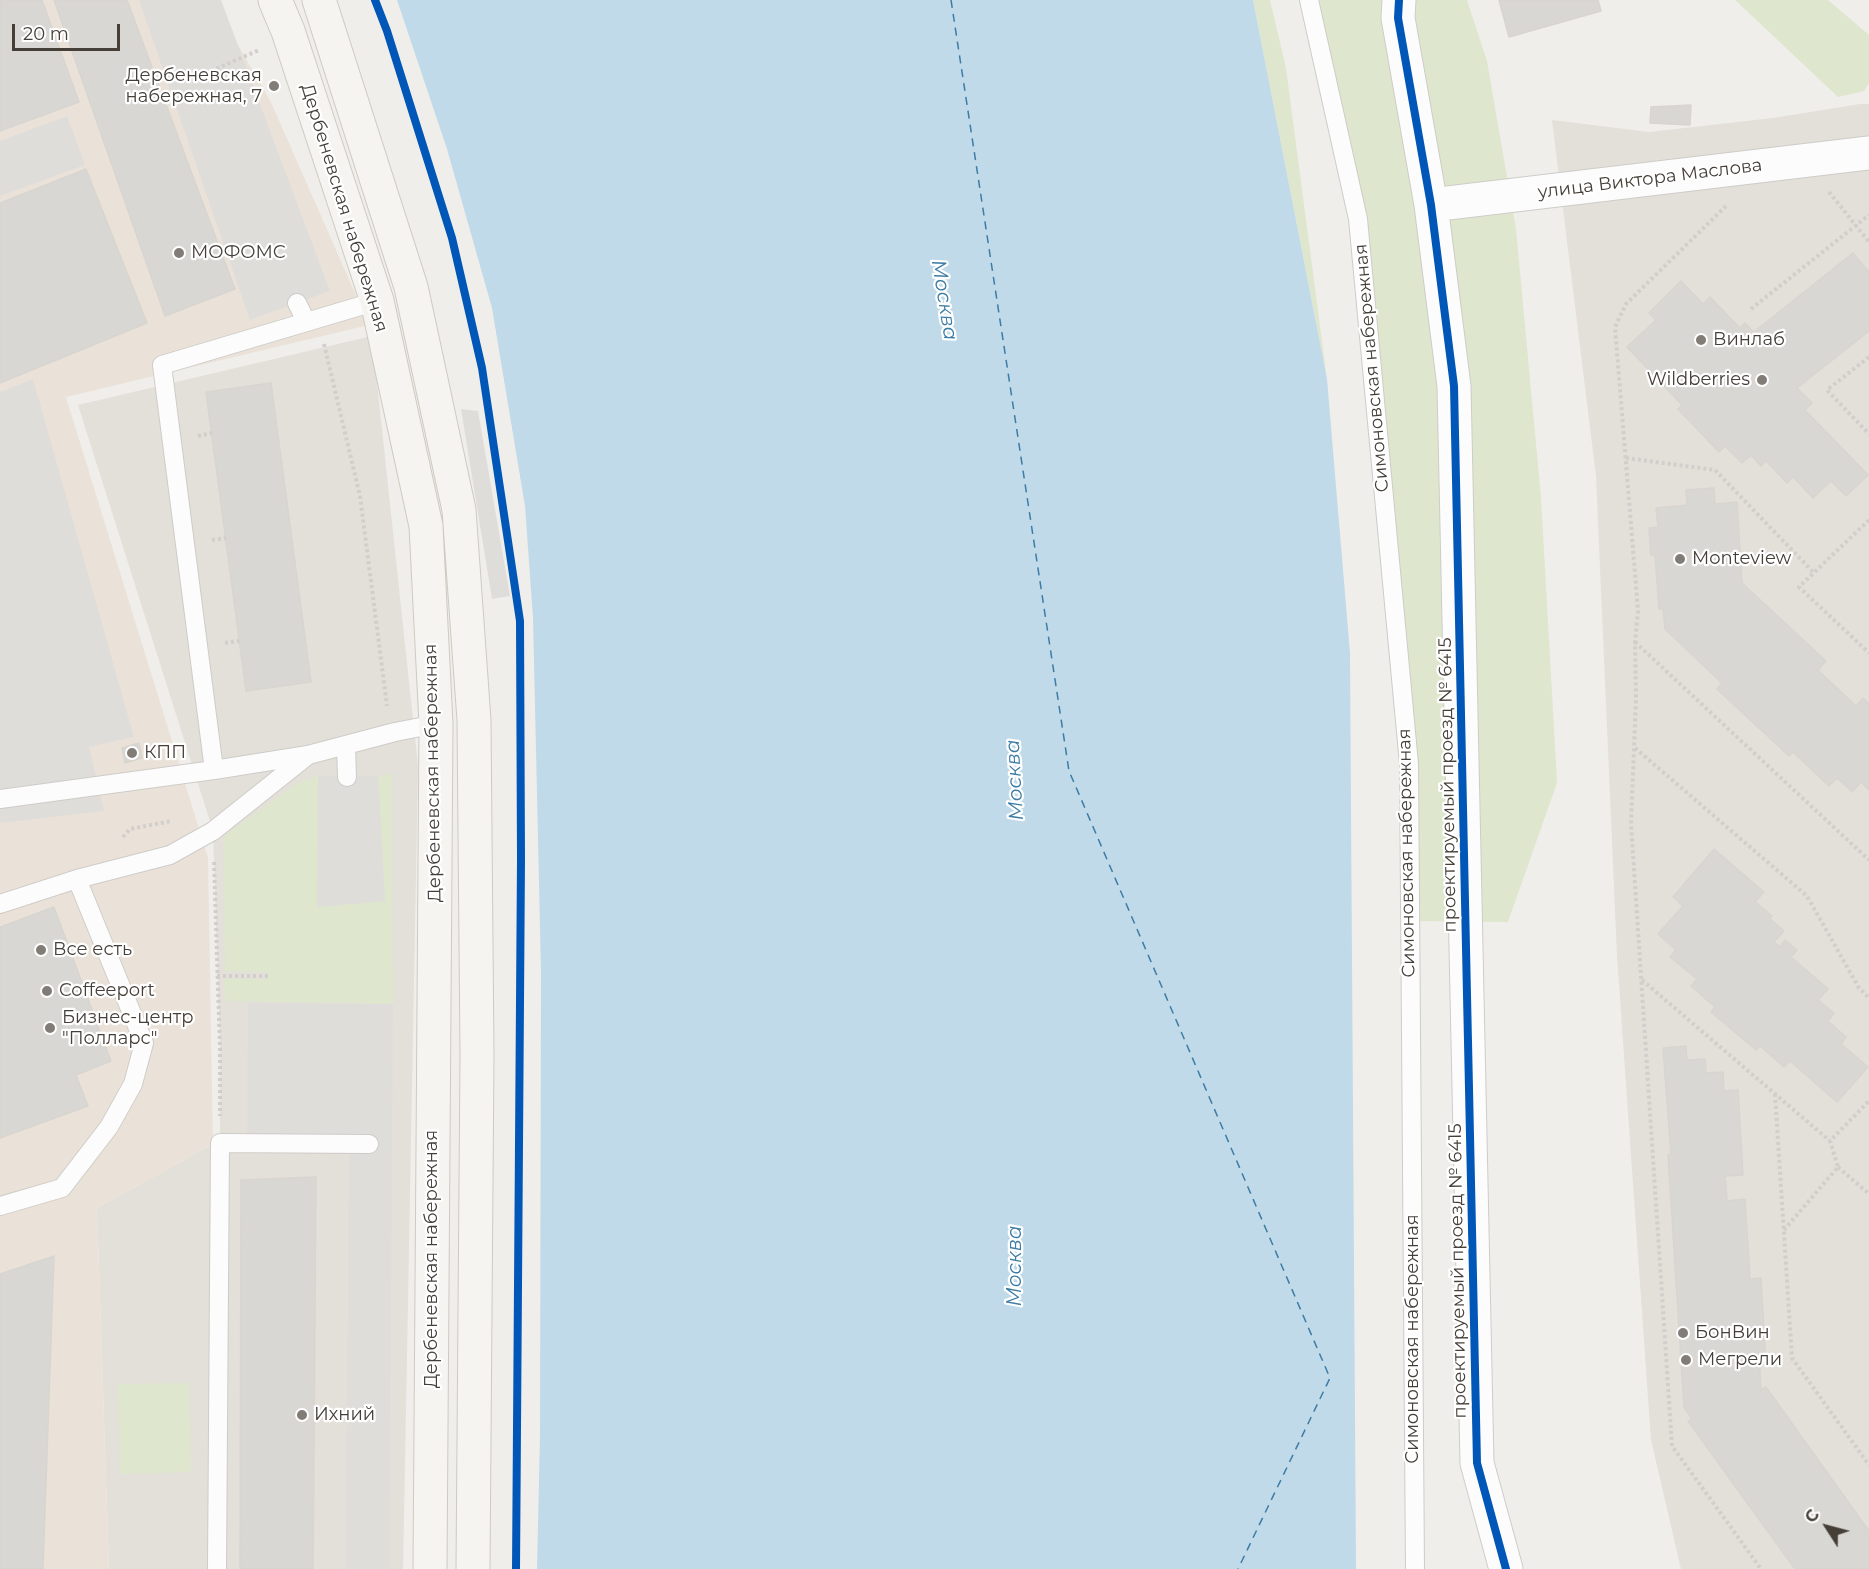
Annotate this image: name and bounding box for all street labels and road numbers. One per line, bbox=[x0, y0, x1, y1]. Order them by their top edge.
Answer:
street label: Дербеневская набережная bbox=[296, 81, 392, 335]
street label: улица Виктора Маслова bbox=[1537, 155, 1763, 203]
street label: Симоновская набережная bbox=[1350, 243, 1394, 493]
street label: проектируемый проезд № 6415 bbox=[1435, 637, 1461, 933]
street label: Дербеневская набережная bbox=[420, 644, 446, 902]
street label: Симоновская набережная bbox=[1394, 728, 1420, 978]
street label: проектируемый проезд № 6415 bbox=[1445, 1123, 1471, 1419]
street label: Дербеневская набережная bbox=[421, 1130, 443, 1388]
street label: Симоновская набережная bbox=[1402, 1214, 1424, 1464]

